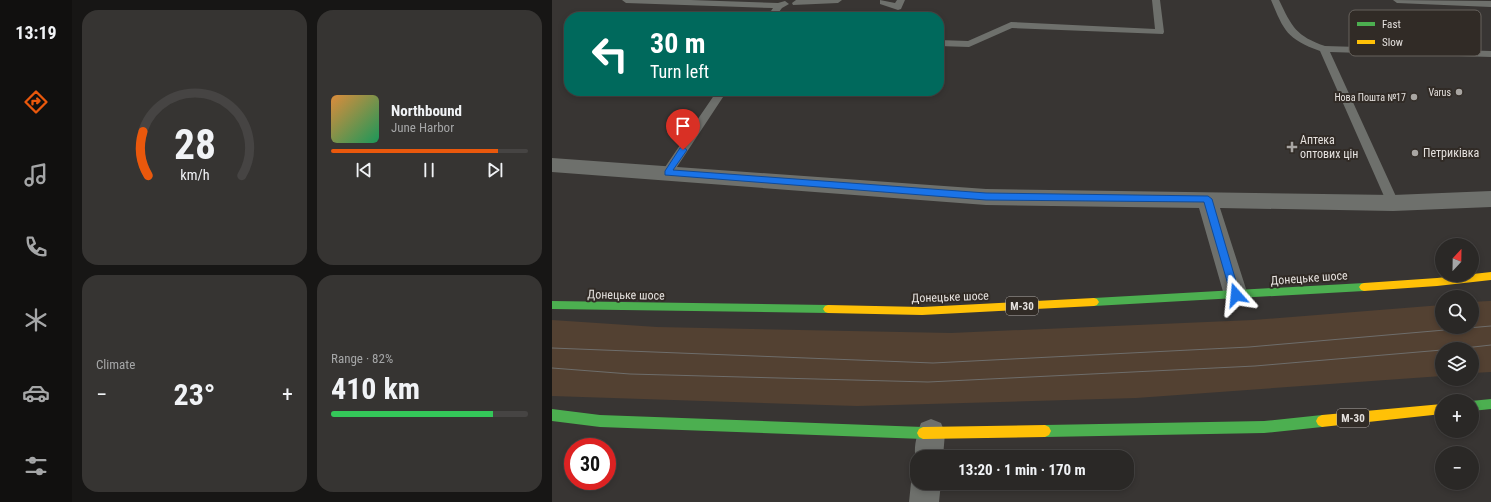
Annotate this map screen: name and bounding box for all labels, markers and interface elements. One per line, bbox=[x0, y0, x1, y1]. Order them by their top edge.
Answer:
legend bbox=[1349, 10, 1481, 56]
text: Fast bbox=[1382, 18, 1401, 31]
text: 13:19 bbox=[15, 22, 57, 43]
text: 30 m bbox=[650, 27, 706, 60]
icon: left bbox=[584, 28, 636, 80]
text: Slow bbox=[1382, 36, 1403, 49]
text: Turn left bbox=[650, 61, 709, 82]
place label: Varus bbox=[1428, 87, 1451, 98]
marker: Varus bbox=[1454, 87, 1464, 97]
icon: directions bbox=[22, 88, 50, 116]
place label: Нова Пошта №17 bbox=[1334, 92, 1406, 103]
marker: Нова Пошта №17 bbox=[1409, 92, 1419, 102]
text: Northbound bbox=[391, 102, 462, 120]
pin bbox=[666, 109, 700, 150]
icon: arrive bbox=[672, 115, 694, 137]
text: 28 bbox=[173, 119, 216, 168]
text: June Harbor bbox=[391, 120, 454, 135]
place label: Аптека оптових цін bbox=[1300, 133, 1358, 161]
marker: Аптека оптових цін bbox=[1287, 142, 1297, 152]
place label: Петриківка bbox=[1423, 146, 1479, 160]
marker: Петриківка bbox=[1410, 148, 1420, 158]
icon: previous bbox=[353, 159, 375, 181]
icon: pause bbox=[418, 159, 440, 181]
icon: next bbox=[484, 159, 506, 181]
icon: music bbox=[22, 161, 50, 189]
text: km/h bbox=[180, 166, 209, 182]
icon: phone bbox=[22, 233, 50, 261]
north arrow bbox=[1435, 238, 1479, 282]
map controls bbox=[1435, 238, 1479, 490]
street label: Донецьке шосе bbox=[1270, 268, 1348, 288]
position arrow bbox=[1215, 274, 1257, 316]
street label: Донецьке шосе bbox=[587, 287, 665, 303]
street label: Донецьке шосе bbox=[911, 289, 989, 305]
button: search bbox=[1435, 290, 1479, 334]
road number: М-30 bbox=[1006, 297, 1038, 315]
icon: climate bbox=[22, 306, 50, 334]
button: layers bbox=[1435, 342, 1479, 386]
text: Range · 82% bbox=[331, 351, 393, 366]
text: Climate bbox=[96, 357, 135, 372]
text: 410 km bbox=[331, 371, 420, 406]
text: 23° bbox=[174, 377, 216, 412]
icon: car bbox=[22, 379, 50, 407]
text: − bbox=[96, 382, 107, 407]
text: + bbox=[282, 382, 293, 407]
button: + bbox=[1435, 394, 1479, 438]
road number: М-30 bbox=[1337, 409, 1369, 427]
speed limit sign: 30 bbox=[564, 438, 616, 490]
button: − bbox=[1435, 446, 1479, 490]
icon: filters bbox=[22, 452, 50, 480]
text: 13:20 · 1 min · 170 m bbox=[958, 461, 1086, 479]

